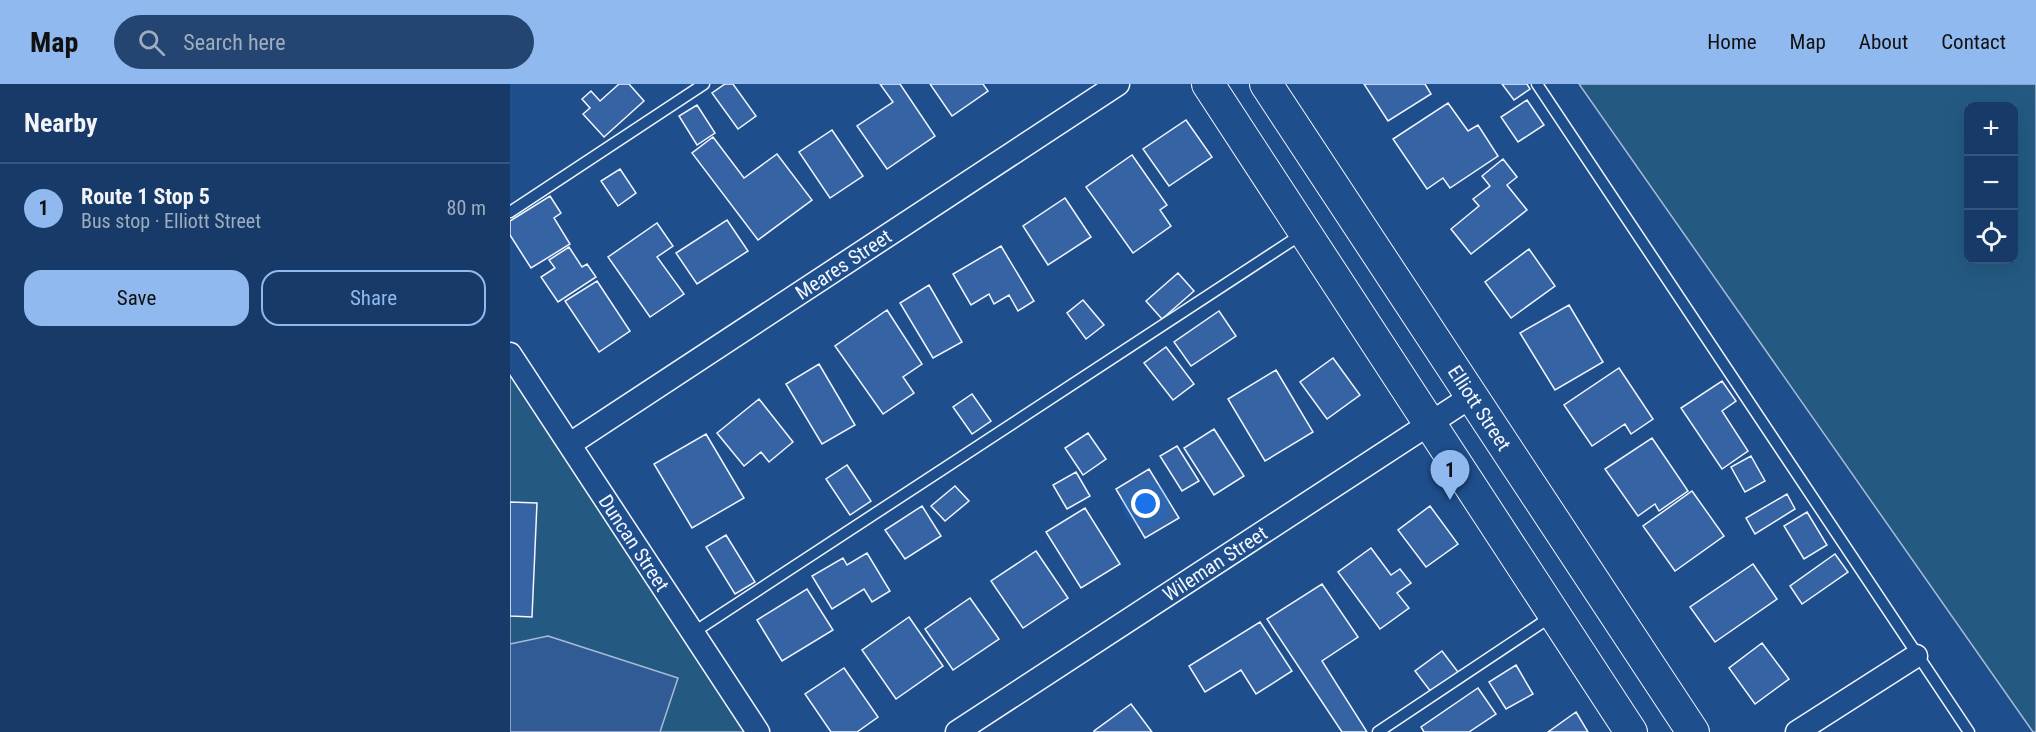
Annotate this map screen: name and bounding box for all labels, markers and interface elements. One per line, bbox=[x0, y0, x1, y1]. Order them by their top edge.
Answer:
search box bbox=[114, 15, 534, 69]
text: Map bbox=[30, 26, 78, 59]
icon: search bbox=[135, 26, 168, 59]
text: Search here bbox=[183, 30, 286, 55]
text: Home bbox=[1707, 30, 1757, 54]
text: Map bbox=[1790, 30, 1826, 54]
text: About bbox=[1859, 30, 1908, 54]
text: Contact bbox=[1941, 30, 2006, 54]
map controls bbox=[1964, 102, 2018, 264]
button: + bbox=[1964, 102, 2018, 156]
text: Nearby bbox=[24, 108, 98, 138]
button: − bbox=[1964, 156, 2018, 210]
text: Route 1 Stop 5 bbox=[81, 184, 210, 209]
text: 1 bbox=[38, 196, 49, 220]
text: 80 m bbox=[447, 196, 486, 220]
text: Bus stop · Elliott Street bbox=[81, 209, 261, 233]
button: locate bbox=[1964, 210, 2018, 264]
street label: Meares Street bbox=[791, 224, 896, 305]
button: Save bbox=[24, 270, 249, 326]
button: Share bbox=[261, 270, 486, 326]
street label: Elliott Street bbox=[1443, 361, 1516, 455]
pin: 1 bbox=[1430, 450, 1470, 500]
your location bbox=[1131, 489, 1160, 518]
street label: Duncan Street bbox=[594, 490, 674, 596]
street label: Wileman Street bbox=[1158, 521, 1272, 606]

